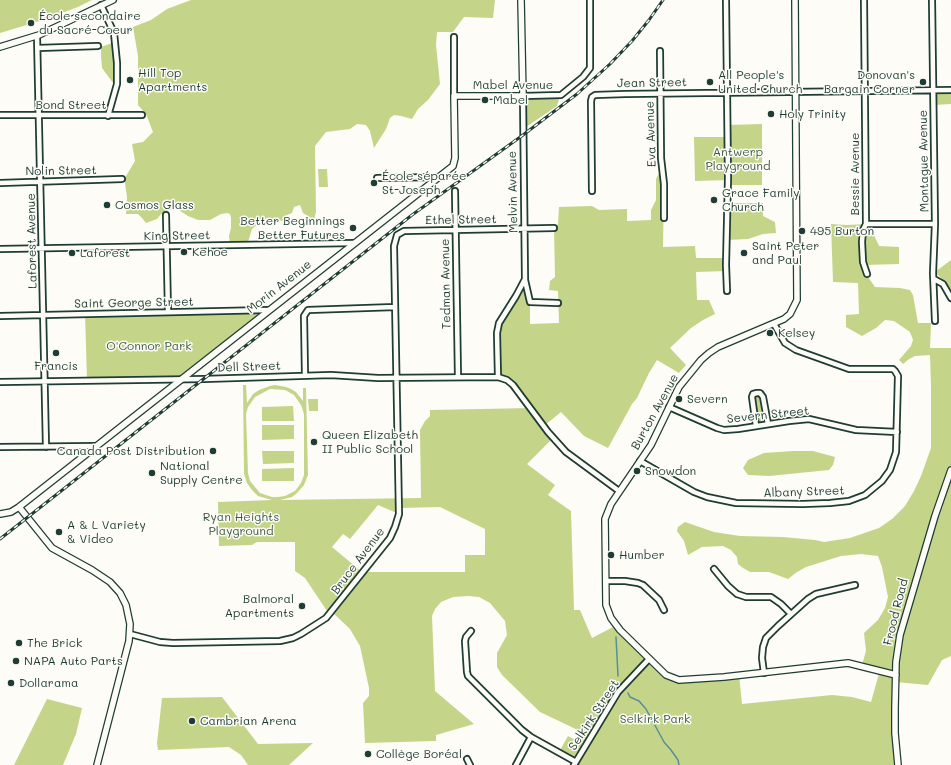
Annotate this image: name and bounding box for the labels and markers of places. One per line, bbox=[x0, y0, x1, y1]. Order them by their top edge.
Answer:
place label: École secondaire du Sacré-Coeur bbox=[39, 9, 141, 37]
marker: École secondaire du Sacré-Coeur bbox=[26, 18, 36, 28]
place label: Hill Top Apartments bbox=[138, 66, 207, 94]
place label: All People's United Church bbox=[718, 68, 802, 96]
place label: Donovan's Bargain Corner bbox=[824, 68, 915, 96]
marker: Hill Top Apartments bbox=[125, 75, 135, 85]
marker: All People's United Church bbox=[705, 77, 715, 87]
marker: Donovan's Bargain Corner bbox=[918, 77, 928, 87]
place label: Mabel bbox=[493, 93, 528, 107]
marker: Mabel bbox=[480, 95, 490, 105]
place label: Holy Trinity bbox=[779, 107, 846, 121]
marker: Holy Trinity bbox=[766, 109, 776, 119]
place label: École séparée St-Joseph bbox=[382, 169, 466, 197]
marker: École séparée St-Joseph bbox=[369, 178, 379, 188]
place label: Grace Family Church bbox=[722, 186, 799, 214]
marker: Grace Family Church bbox=[709, 195, 719, 205]
place label: Cosmos Glass bbox=[115, 198, 194, 212]
marker: Cosmos Glass bbox=[102, 200, 112, 210]
place label: Better Beginnings Better Futures bbox=[240, 214, 345, 242]
marker: Better Beginnings Better Futures bbox=[348, 223, 358, 233]
place label: 495 Burton bbox=[810, 224, 874, 238]
marker: 495 Burton bbox=[797, 226, 807, 236]
place label: Saint Peter and Paul bbox=[752, 239, 819, 267]
place label: Kehoe bbox=[192, 245, 228, 259]
place label: Laforest bbox=[80, 246, 130, 260]
marker: Kehoe bbox=[179, 247, 189, 257]
marker: Laforest bbox=[67, 248, 77, 258]
marker: Saint Peter and Paul bbox=[739, 248, 749, 258]
place label: Kelsey bbox=[778, 326, 815, 340]
marker: Kelsey bbox=[765, 328, 775, 338]
marker: Francis bbox=[51, 348, 61, 358]
place label: Francis bbox=[34, 359, 78, 373]
place label: Severn bbox=[687, 392, 728, 406]
marker: Severn bbox=[674, 394, 684, 404]
place label: Queen Elizabeth II Public School bbox=[322, 428, 418, 456]
marker: Queen Elizabeth II Public School bbox=[309, 437, 319, 447]
place label: Canada Post Distribution bbox=[57, 444, 205, 458]
marker: Canada Post Distribution bbox=[208, 446, 218, 456]
place label: National Supply Centre bbox=[160, 459, 243, 487]
place label: Snowdon bbox=[645, 464, 696, 478]
marker: Snowdon bbox=[632, 466, 642, 476]
marker: National Supply Centre bbox=[147, 468, 157, 478]
place label: A & L Variety & Video bbox=[67, 518, 146, 546]
marker: A & L Variety & Video bbox=[54, 527, 64, 537]
place label: Humber bbox=[619, 548, 665, 562]
marker: Humber bbox=[606, 550, 616, 560]
place label: Balmoral Apartments bbox=[225, 592, 294, 620]
marker: Balmoral Apartments bbox=[297, 601, 307, 611]
place label: The Brick bbox=[27, 636, 82, 650]
marker: The Brick bbox=[14, 638, 24, 648]
place label: NAPA Auto Parts bbox=[24, 654, 123, 668]
marker: NAPA Auto Parts bbox=[11, 656, 21, 666]
place label: Dollarama bbox=[19, 676, 78, 690]
marker: Dollarama bbox=[6, 678, 16, 688]
place label: Cambrian Arena bbox=[200, 714, 297, 728]
marker: Cambrian Arena bbox=[187, 716, 197, 726]
place label: Collège Boréal bbox=[376, 747, 462, 761]
marker: Collège Boréal bbox=[363, 749, 373, 759]

